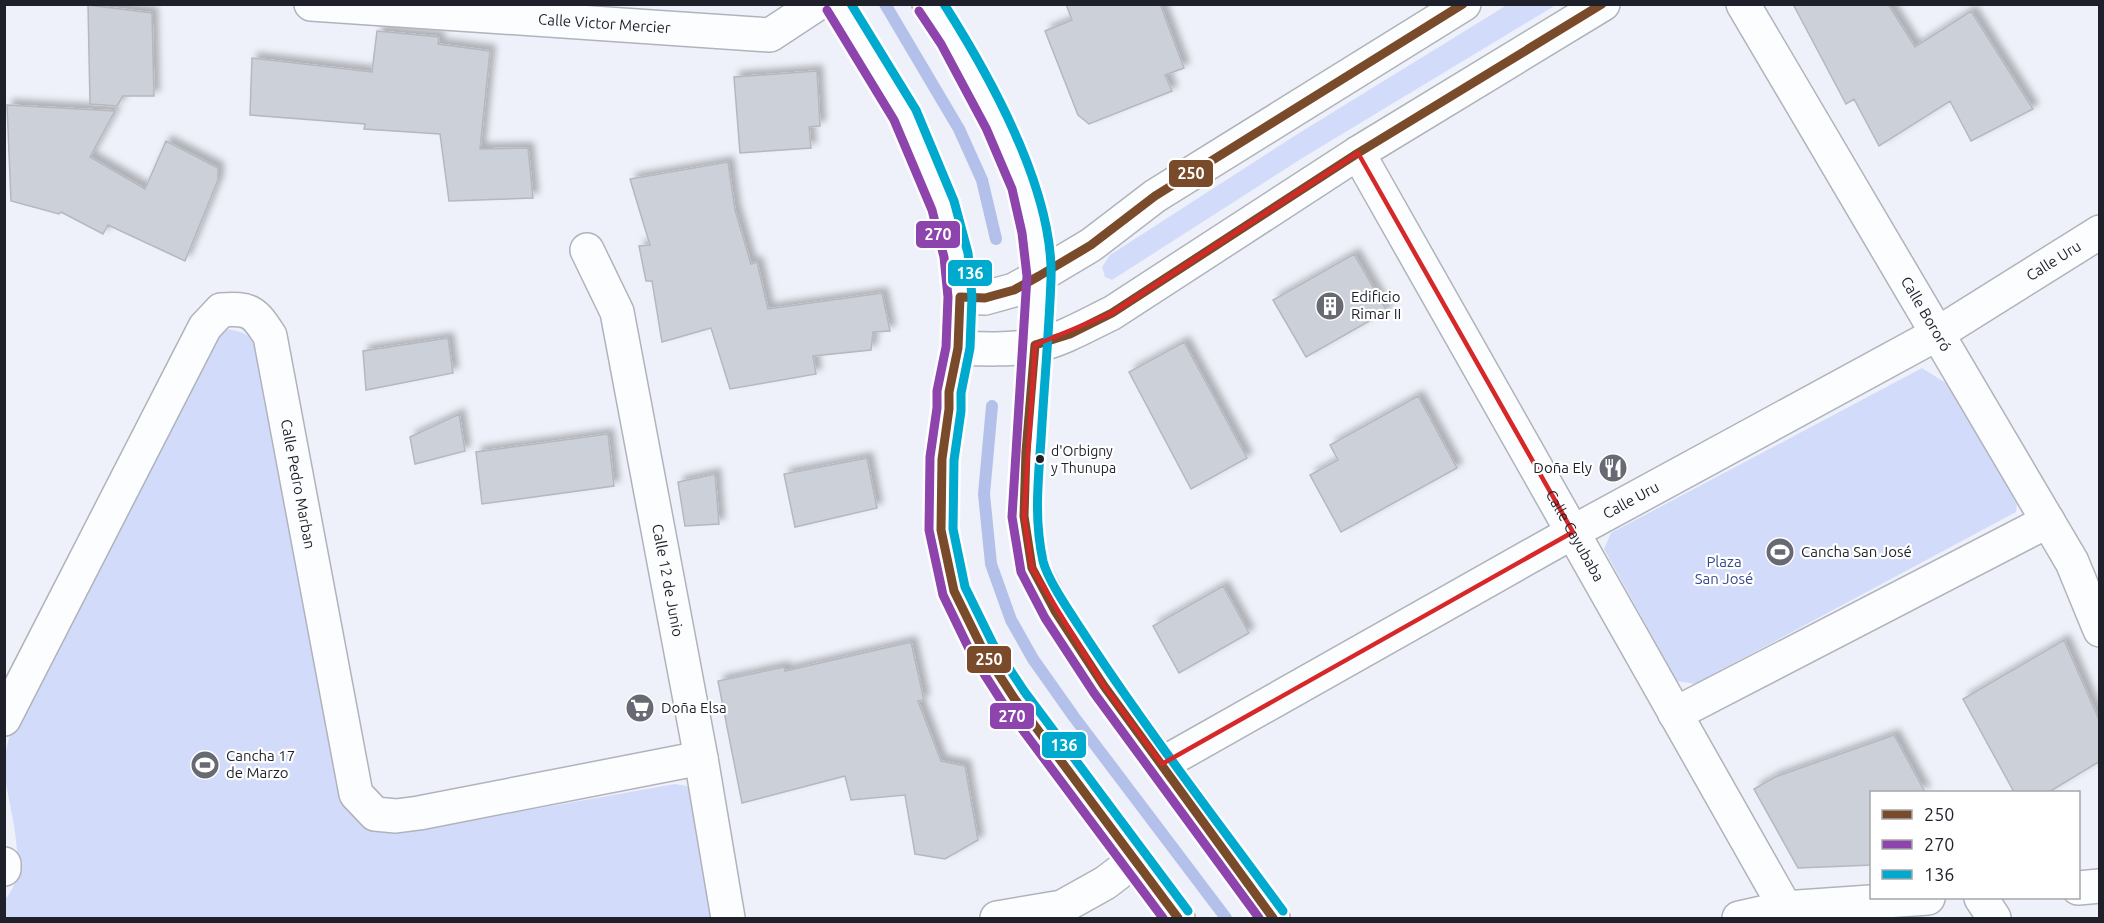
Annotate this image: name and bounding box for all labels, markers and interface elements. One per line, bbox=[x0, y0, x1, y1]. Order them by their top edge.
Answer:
street label: Calle Victor Mercier bbox=[538, 10, 671, 36]
line badge: 250 bbox=[1168, 159, 1214, 188]
text: 250 bbox=[1177, 164, 1205, 182]
line badge: 270 bbox=[915, 220, 961, 249]
text: 270 bbox=[924, 225, 952, 243]
street label: Calle Uru bbox=[2023, 237, 2084, 284]
line badge: 136 bbox=[947, 259, 993, 287]
text: 136 bbox=[956, 264, 984, 282]
street label: Calle Bororó bbox=[1898, 273, 1955, 354]
place label: Edificio Rimar II bbox=[1351, 288, 1401, 322]
building icon: Edificio Rimar II bbox=[1314, 290, 1346, 322]
street label: Calle Pedro Marban bbox=[278, 418, 319, 550]
place label: d'Orbigny y Thunupa bbox=[1051, 443, 1116, 476]
restaurant icon: Doña Ely bbox=[1597, 452, 1629, 484]
marker: d'Orbigny y Thunupa bbox=[1034, 453, 1046, 465]
place label: Doña Ely bbox=[1533, 459, 1592, 476]
street label: Calle Uru bbox=[1600, 478, 1662, 522]
street label: Calle Cayubaba bbox=[1543, 487, 1608, 584]
street label: Calle 12 de Junio bbox=[649, 523, 687, 638]
sports icon: Cancha San José bbox=[1764, 536, 1796, 568]
place label: Cancha San José bbox=[1801, 543, 1912, 560]
park label: Plaza San José bbox=[1695, 553, 1753, 587]
line badge: 250 bbox=[966, 645, 1012, 674]
text: 250 bbox=[975, 650, 1003, 668]
supermarket icon: Doña Elsa bbox=[624, 692, 656, 724]
place label: Doña Elsa bbox=[661, 699, 727, 716]
line badge: 270 bbox=[989, 702, 1035, 730]
text: 270 bbox=[998, 707, 1026, 725]
line badge: 136 bbox=[1041, 731, 1087, 759]
text: 136 bbox=[1050, 736, 1078, 754]
place label: Cancha 17 de Marzo bbox=[226, 747, 295, 781]
sports icon: Cancha 17 de Marzo bbox=[189, 749, 221, 781]
legend bbox=[1870, 791, 2080, 899]
text: 250 bbox=[1924, 804, 1954, 824]
text: 270 bbox=[1924, 834, 1954, 854]
text: 136 bbox=[1924, 864, 1954, 884]

